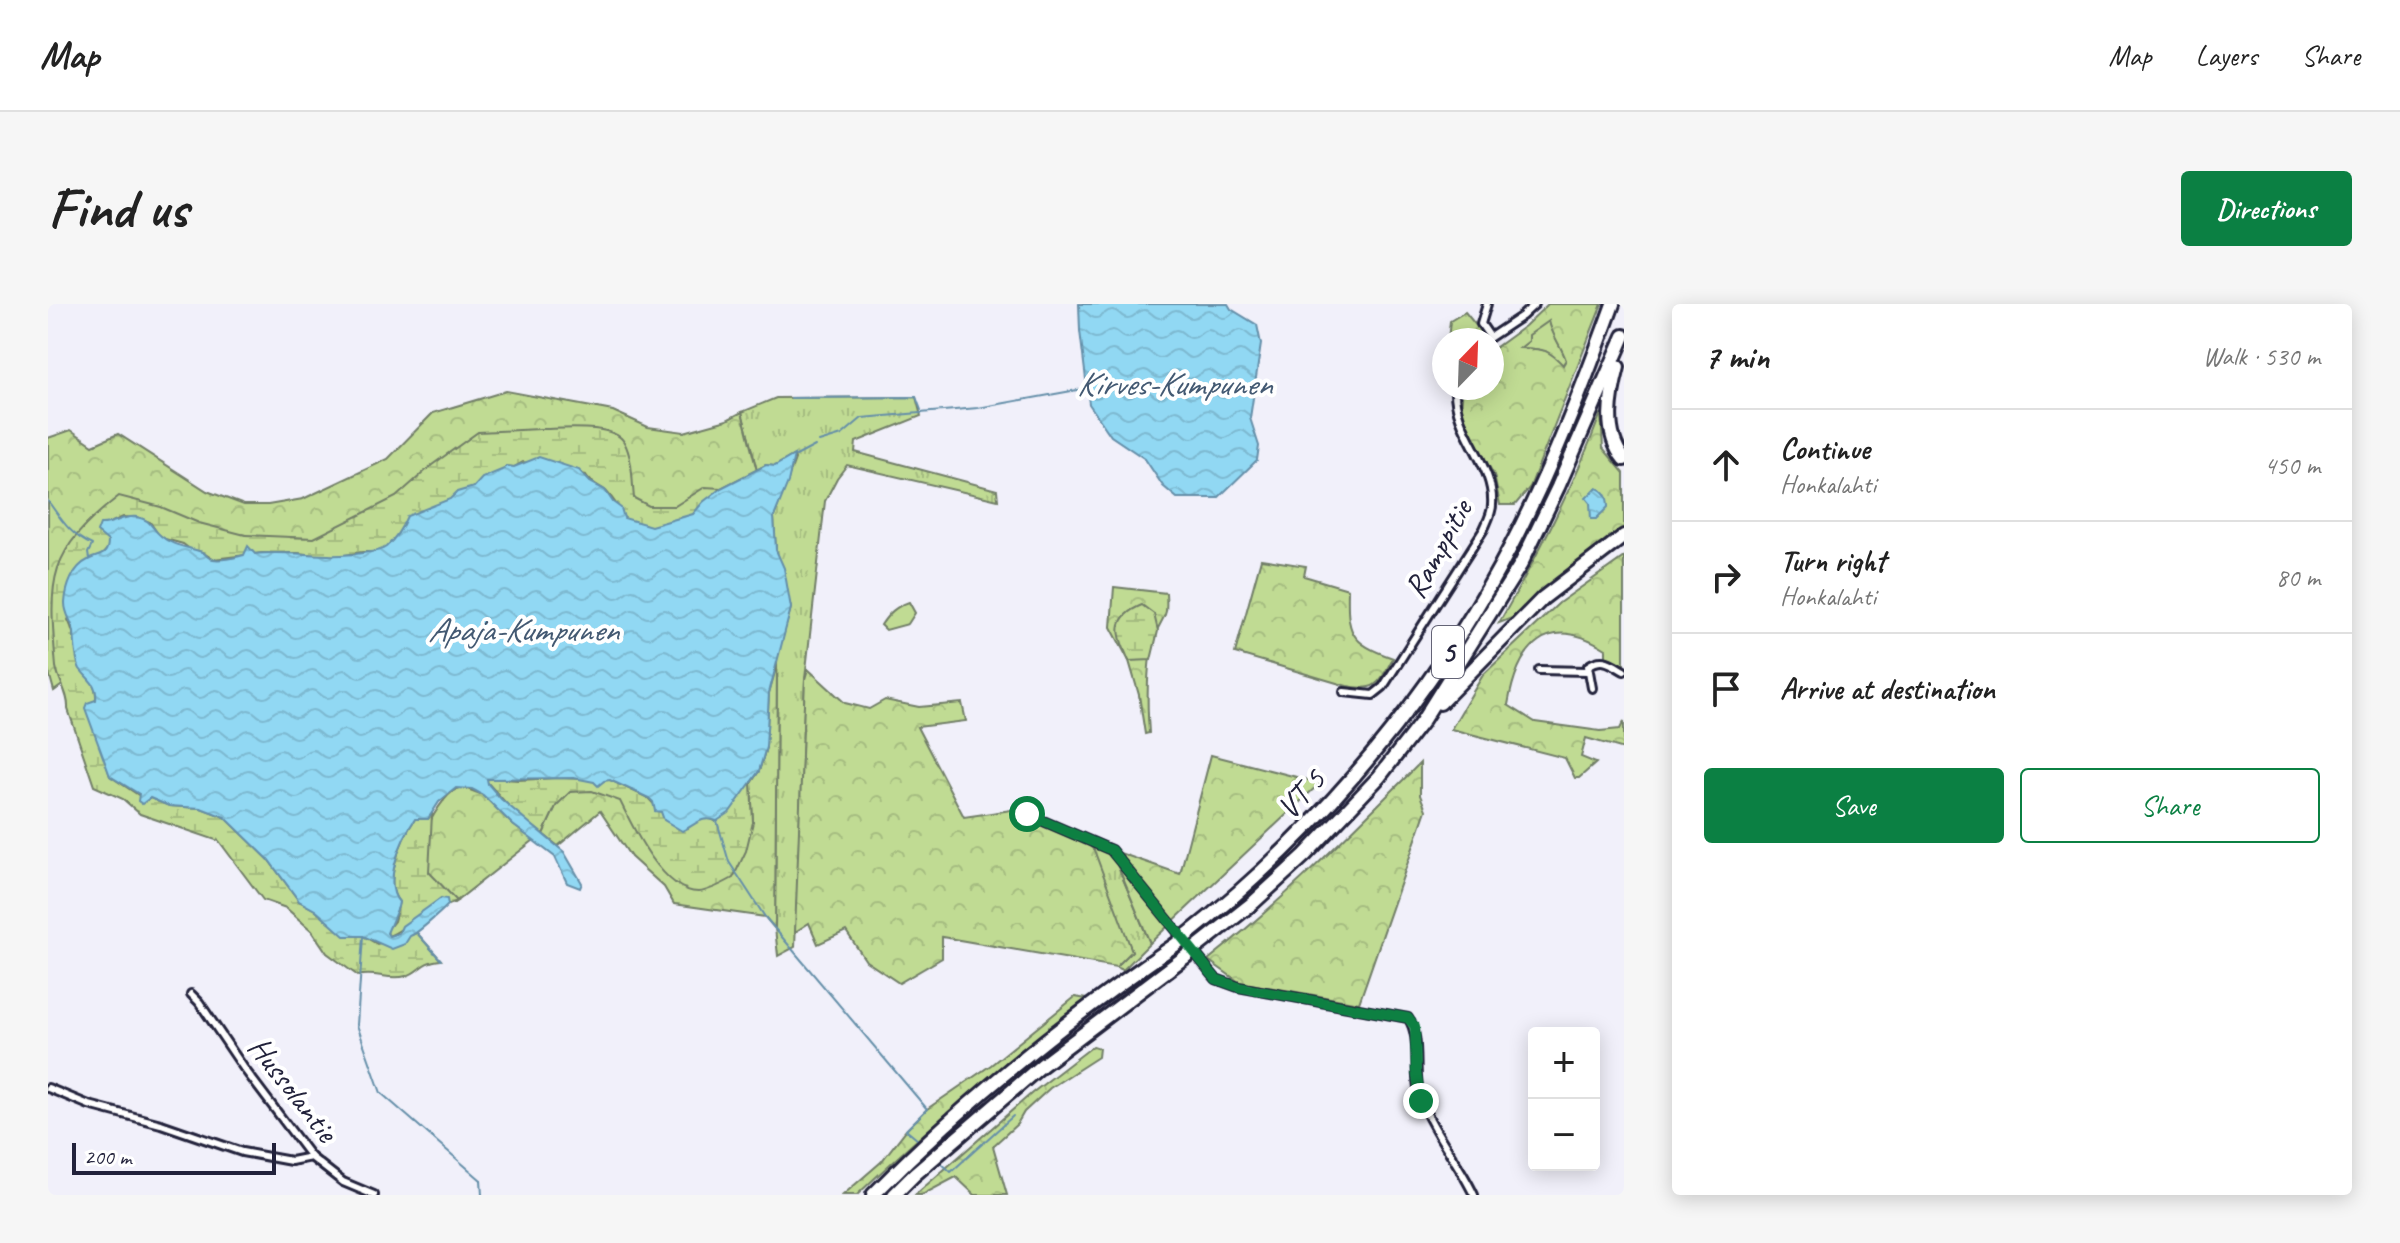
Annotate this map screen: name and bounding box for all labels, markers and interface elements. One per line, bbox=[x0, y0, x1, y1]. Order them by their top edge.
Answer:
text: Map bbox=[40, 32, 99, 79]
text: Map bbox=[2109, 38, 2152, 73]
text: Layers bbox=[2196, 38, 2257, 73]
text: Share bbox=[2301, 38, 2360, 73]
button: Directions bbox=[2181, 171, 2352, 246]
text: Find us bbox=[48, 173, 188, 244]
north arrow bbox=[1432, 328, 1504, 400]
text: 7 min bbox=[1704, 335, 1769, 378]
text: Walk · 530 m bbox=[2203, 340, 2320, 373]
water label: Kirves-Kumpunen bbox=[1077, 362, 1274, 405]
text: Continue bbox=[1780, 430, 1870, 468]
icon: ahead bbox=[1704, 443, 1748, 487]
text: 450 m bbox=[2264, 449, 2320, 482]
text: Honkalahti bbox=[1780, 468, 1876, 501]
street label: Ramppitie bbox=[1394, 490, 1483, 605]
text: Turn right bbox=[1780, 542, 1885, 580]
icon: right bbox=[1704, 555, 1748, 599]
text: 80 m bbox=[2276, 561, 2320, 594]
text: Honkalahti bbox=[1780, 580, 1876, 613]
water label: Apaja-Kumpunen bbox=[428, 608, 621, 651]
road number: 5 bbox=[1432, 626, 1464, 678]
icon: arrive bbox=[1704, 667, 1748, 711]
text: Arrive at destination bbox=[1780, 670, 1995, 708]
street label: VT 5 bbox=[1268, 759, 1335, 828]
button: Save bbox=[1704, 768, 2004, 843]
button: Share bbox=[2020, 768, 2320, 843]
route start bbox=[1009, 796, 1045, 832]
map controls bbox=[1528, 1027, 1600, 1171]
button: + bbox=[1528, 1027, 1600, 1099]
street label: Hussolantie bbox=[239, 1028, 349, 1152]
route end bbox=[1403, 1083, 1439, 1119]
button: − bbox=[1528, 1099, 1600, 1171]
scale bar bbox=[72, 1139, 276, 1175]
text: 200 m bbox=[84, 1143, 131, 1171]

